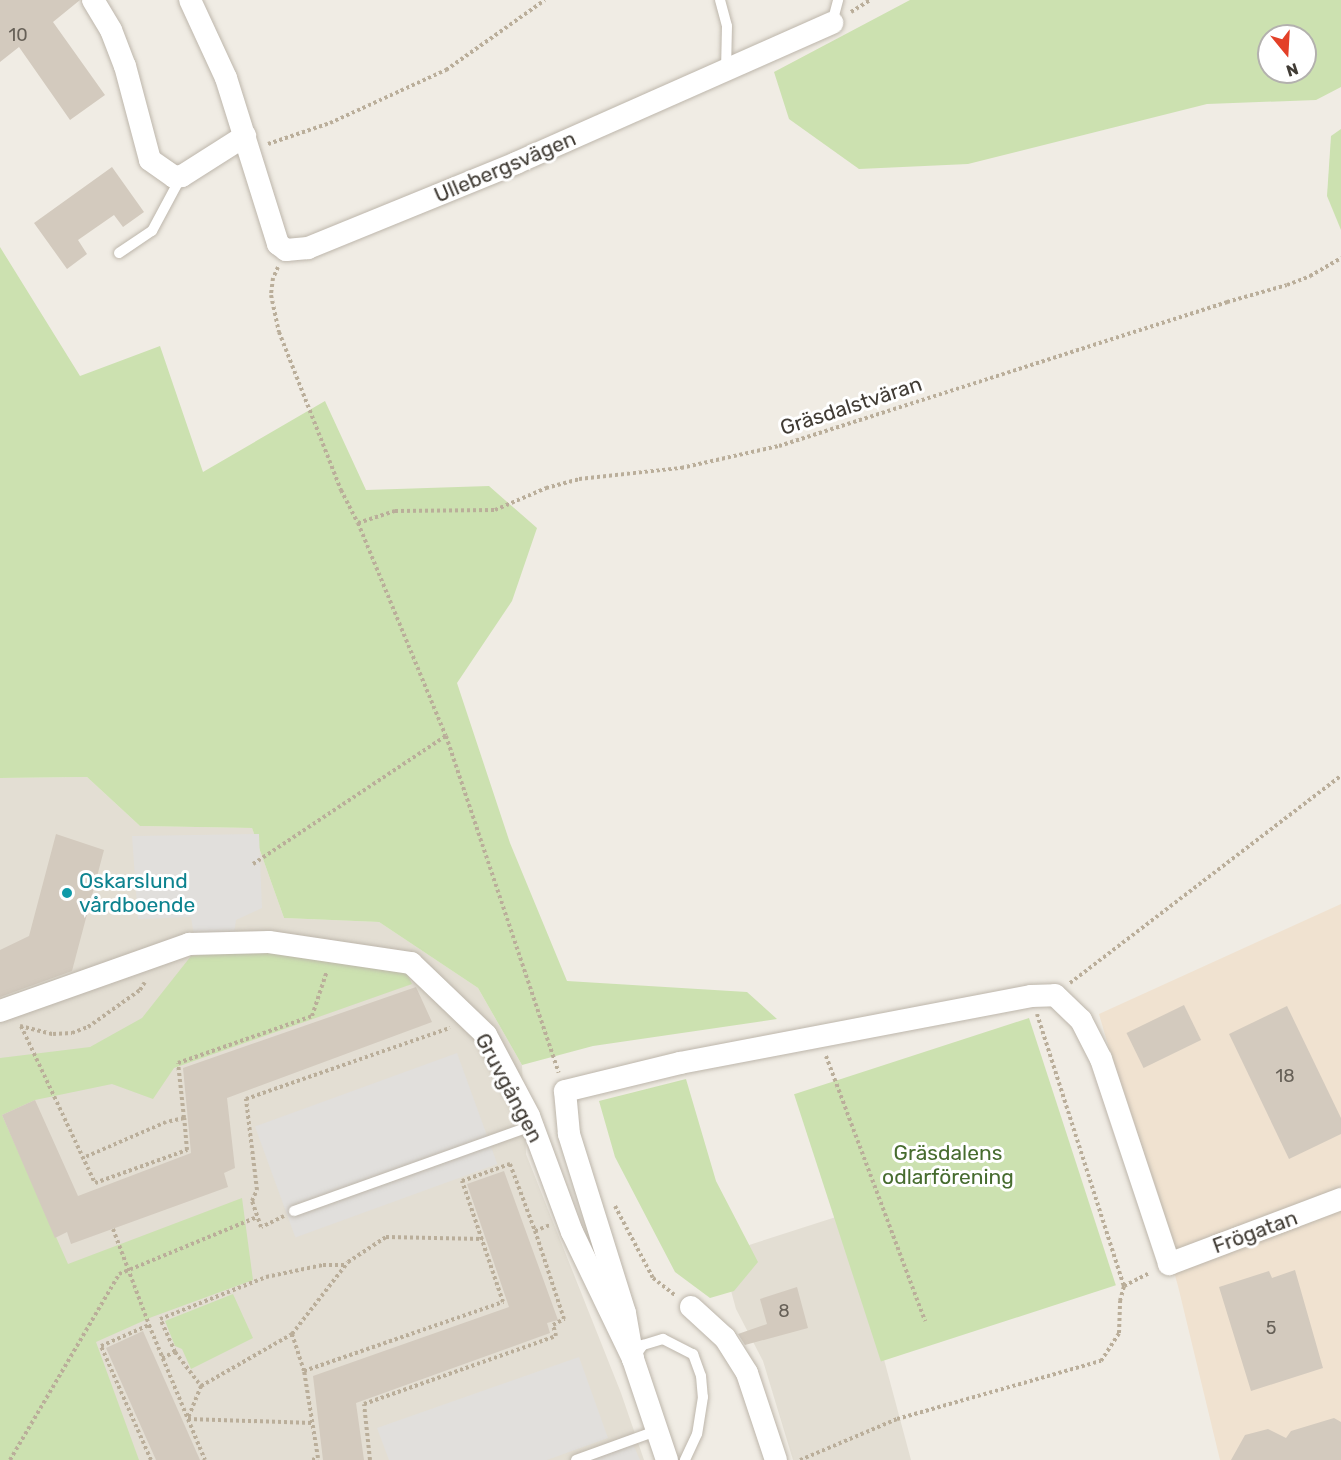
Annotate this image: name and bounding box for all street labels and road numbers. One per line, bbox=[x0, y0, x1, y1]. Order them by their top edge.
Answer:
street label: Ullebergsvägen bbox=[430, 126, 580, 208]
street label: Gräsdalstväran bbox=[777, 371, 925, 441]
street label: Gruvgången bbox=[470, 1029, 548, 1147]
street label: Frögatan bbox=[1209, 1205, 1301, 1259]

